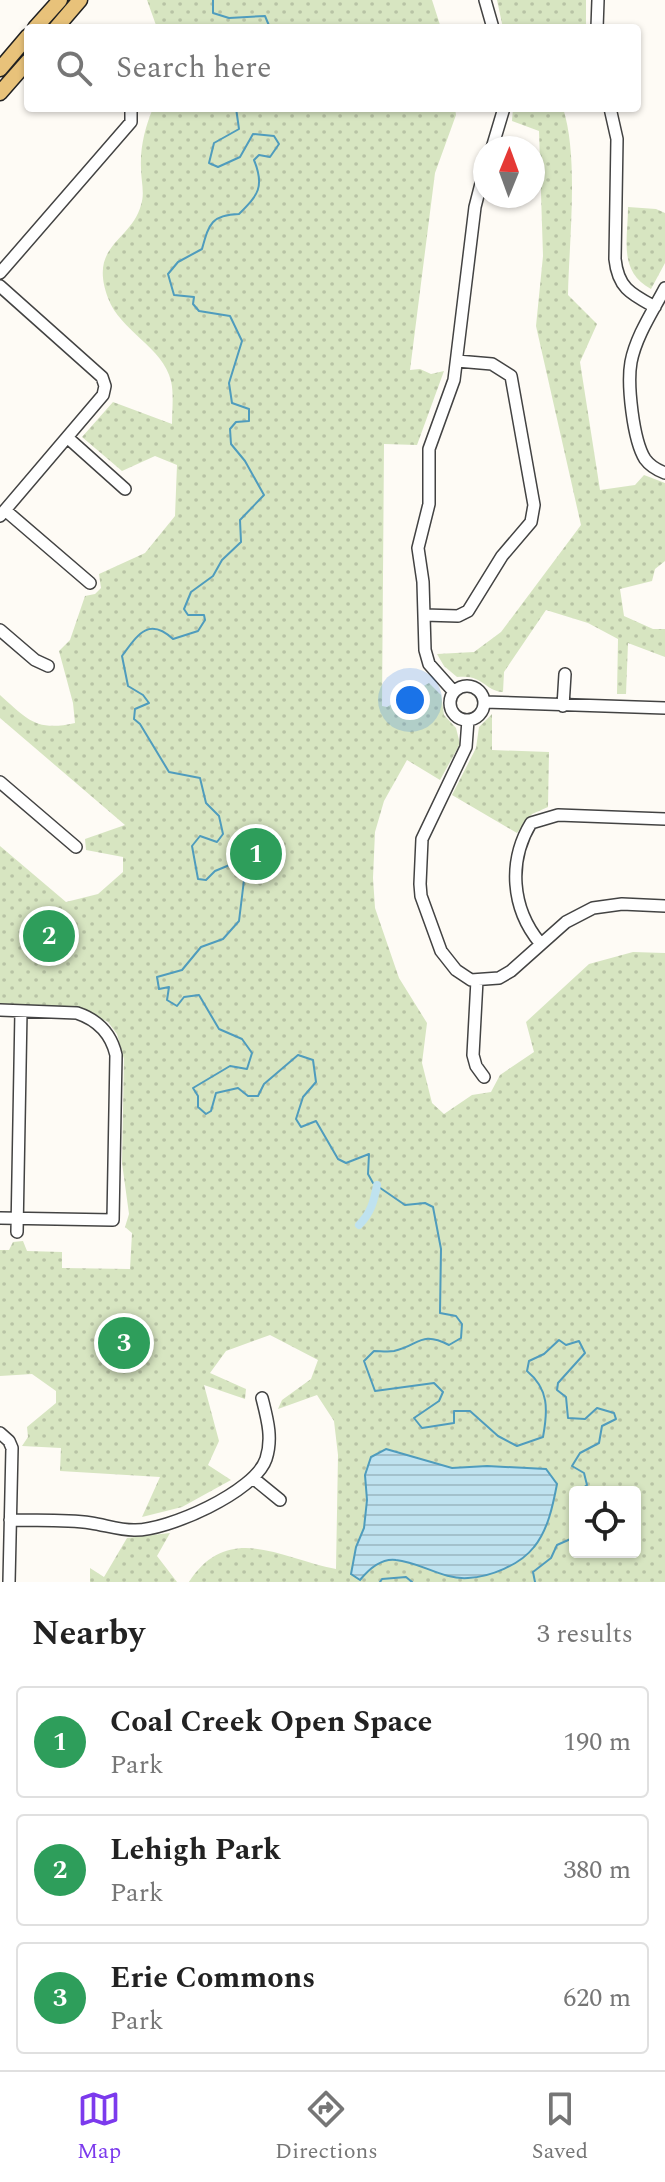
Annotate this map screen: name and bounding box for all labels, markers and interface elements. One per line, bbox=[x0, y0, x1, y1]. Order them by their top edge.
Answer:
search box bbox=[24, 24, 641, 112]
text: Search here bbox=[116, 45, 272, 91]
icon: search bbox=[52, 46, 96, 90]
north arrow bbox=[473, 136, 545, 208]
your location bbox=[390, 680, 430, 720]
pin: 1 bbox=[230, 824, 282, 884]
pin: 2 bbox=[23, 906, 75, 966]
pin: 3 bbox=[98, 1313, 150, 1373]
map controls bbox=[569, 1486, 641, 1558]
button: locate bbox=[569, 1486, 641, 1558]
text: Nearby bbox=[32, 1608, 145, 1660]
text: 3 results bbox=[537, 1614, 633, 1654]
text: Coal Creek Open Space bbox=[110, 1699, 433, 1745]
text: 1 bbox=[53, 1722, 67, 1762]
text: 190 m bbox=[563, 1722, 631, 1762]
text: Park bbox=[110, 1745, 164, 1785]
text: Lehigh Park bbox=[110, 1827, 281, 1873]
text: 2 bbox=[53, 1850, 67, 1890]
text: 380 m bbox=[563, 1850, 631, 1890]
text: Park bbox=[110, 1873, 164, 1913]
text: Erie Commons bbox=[110, 1955, 315, 2001]
text: 3 bbox=[53, 1978, 67, 2018]
text: 620 m bbox=[563, 1978, 631, 2018]
text: Park bbox=[110, 2001, 164, 2041]
tab: Map bbox=[77, 2087, 121, 2168]
tab: Directions bbox=[275, 2087, 378, 2168]
tab: Saved bbox=[532, 2087, 588, 2168]

